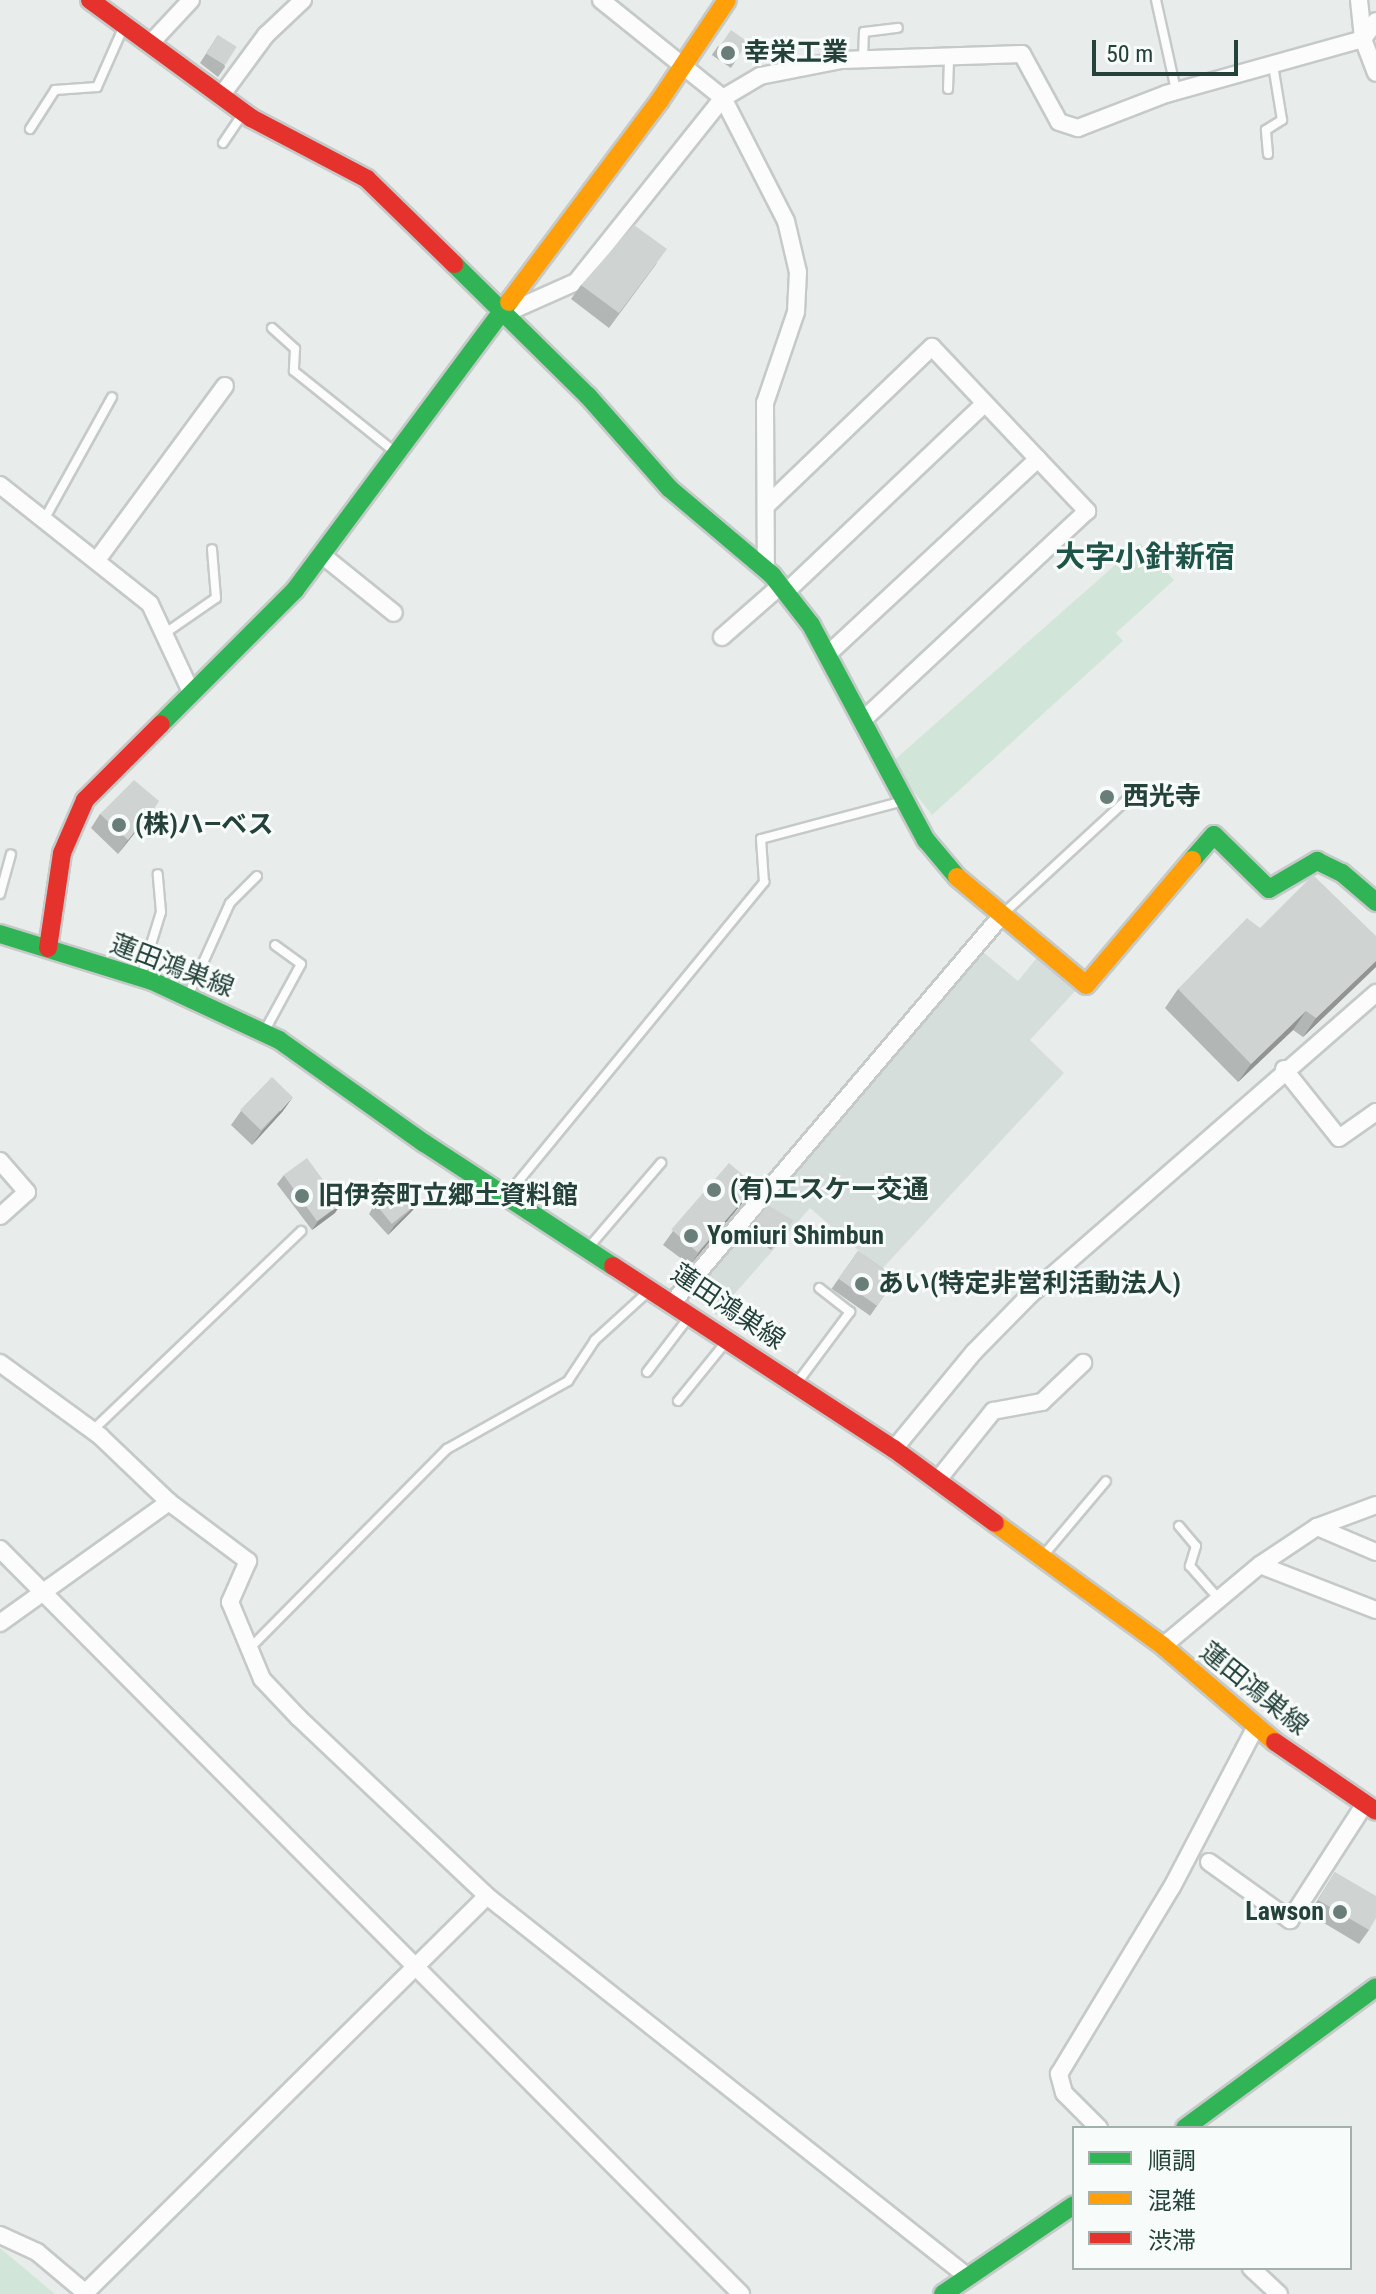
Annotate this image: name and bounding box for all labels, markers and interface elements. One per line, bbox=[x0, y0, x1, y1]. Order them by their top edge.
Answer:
scale bar bbox=[1096, 24, 1242, 74]
place label: 幸栄工業 bbox=[744, 37, 848, 69]
text: 50 m bbox=[1106, 40, 1153, 68]
marker: 幸栄工業 bbox=[719, 44, 737, 62]
district label: 大字小針新宿 bbox=[1055, 539, 1235, 575]
place label: 西光寺 bbox=[1123, 781, 1201, 813]
marker: 西光寺 bbox=[1098, 788, 1116, 806]
place label: (株)ハ―ベス bbox=[135, 809, 273, 841]
marker: (株)ハ―ベス bbox=[110, 816, 128, 834]
street label: 蓮田鴻巣線 bbox=[106, 928, 238, 1004]
place label: (有)エスケー交通 bbox=[730, 1174, 929, 1206]
place label: 旧伊奈町立郷土資料館 bbox=[318, 1180, 578, 1212]
marker: (有)エスケー交通 bbox=[705, 1181, 723, 1199]
marker: 旧伊奈町立郷土資料館 bbox=[293, 1187, 311, 1205]
place label: Yomiuri Shimbun bbox=[707, 1220, 884, 1252]
marker: Yomiuri Shimbun bbox=[682, 1227, 700, 1245]
street label: 蓮田鴻巣線 bbox=[665, 1258, 791, 1356]
place label: あい(特定非営利活動法人) bbox=[878, 1268, 1181, 1300]
marker: あい(特定非営利活動法人) bbox=[853, 1275, 871, 1293]
street label: 蓮田鴻巣線 bbox=[1194, 1636, 1314, 1742]
place label: Lawson bbox=[1245, 1896, 1324, 1928]
marker: Lawson bbox=[1331, 1903, 1349, 1921]
legend bbox=[1072, 2126, 1352, 2270]
text: 順調 bbox=[1148, 2147, 1196, 2175]
text: 混雑 bbox=[1148, 2187, 1196, 2215]
text: 渋滞 bbox=[1148, 2227, 1196, 2255]

